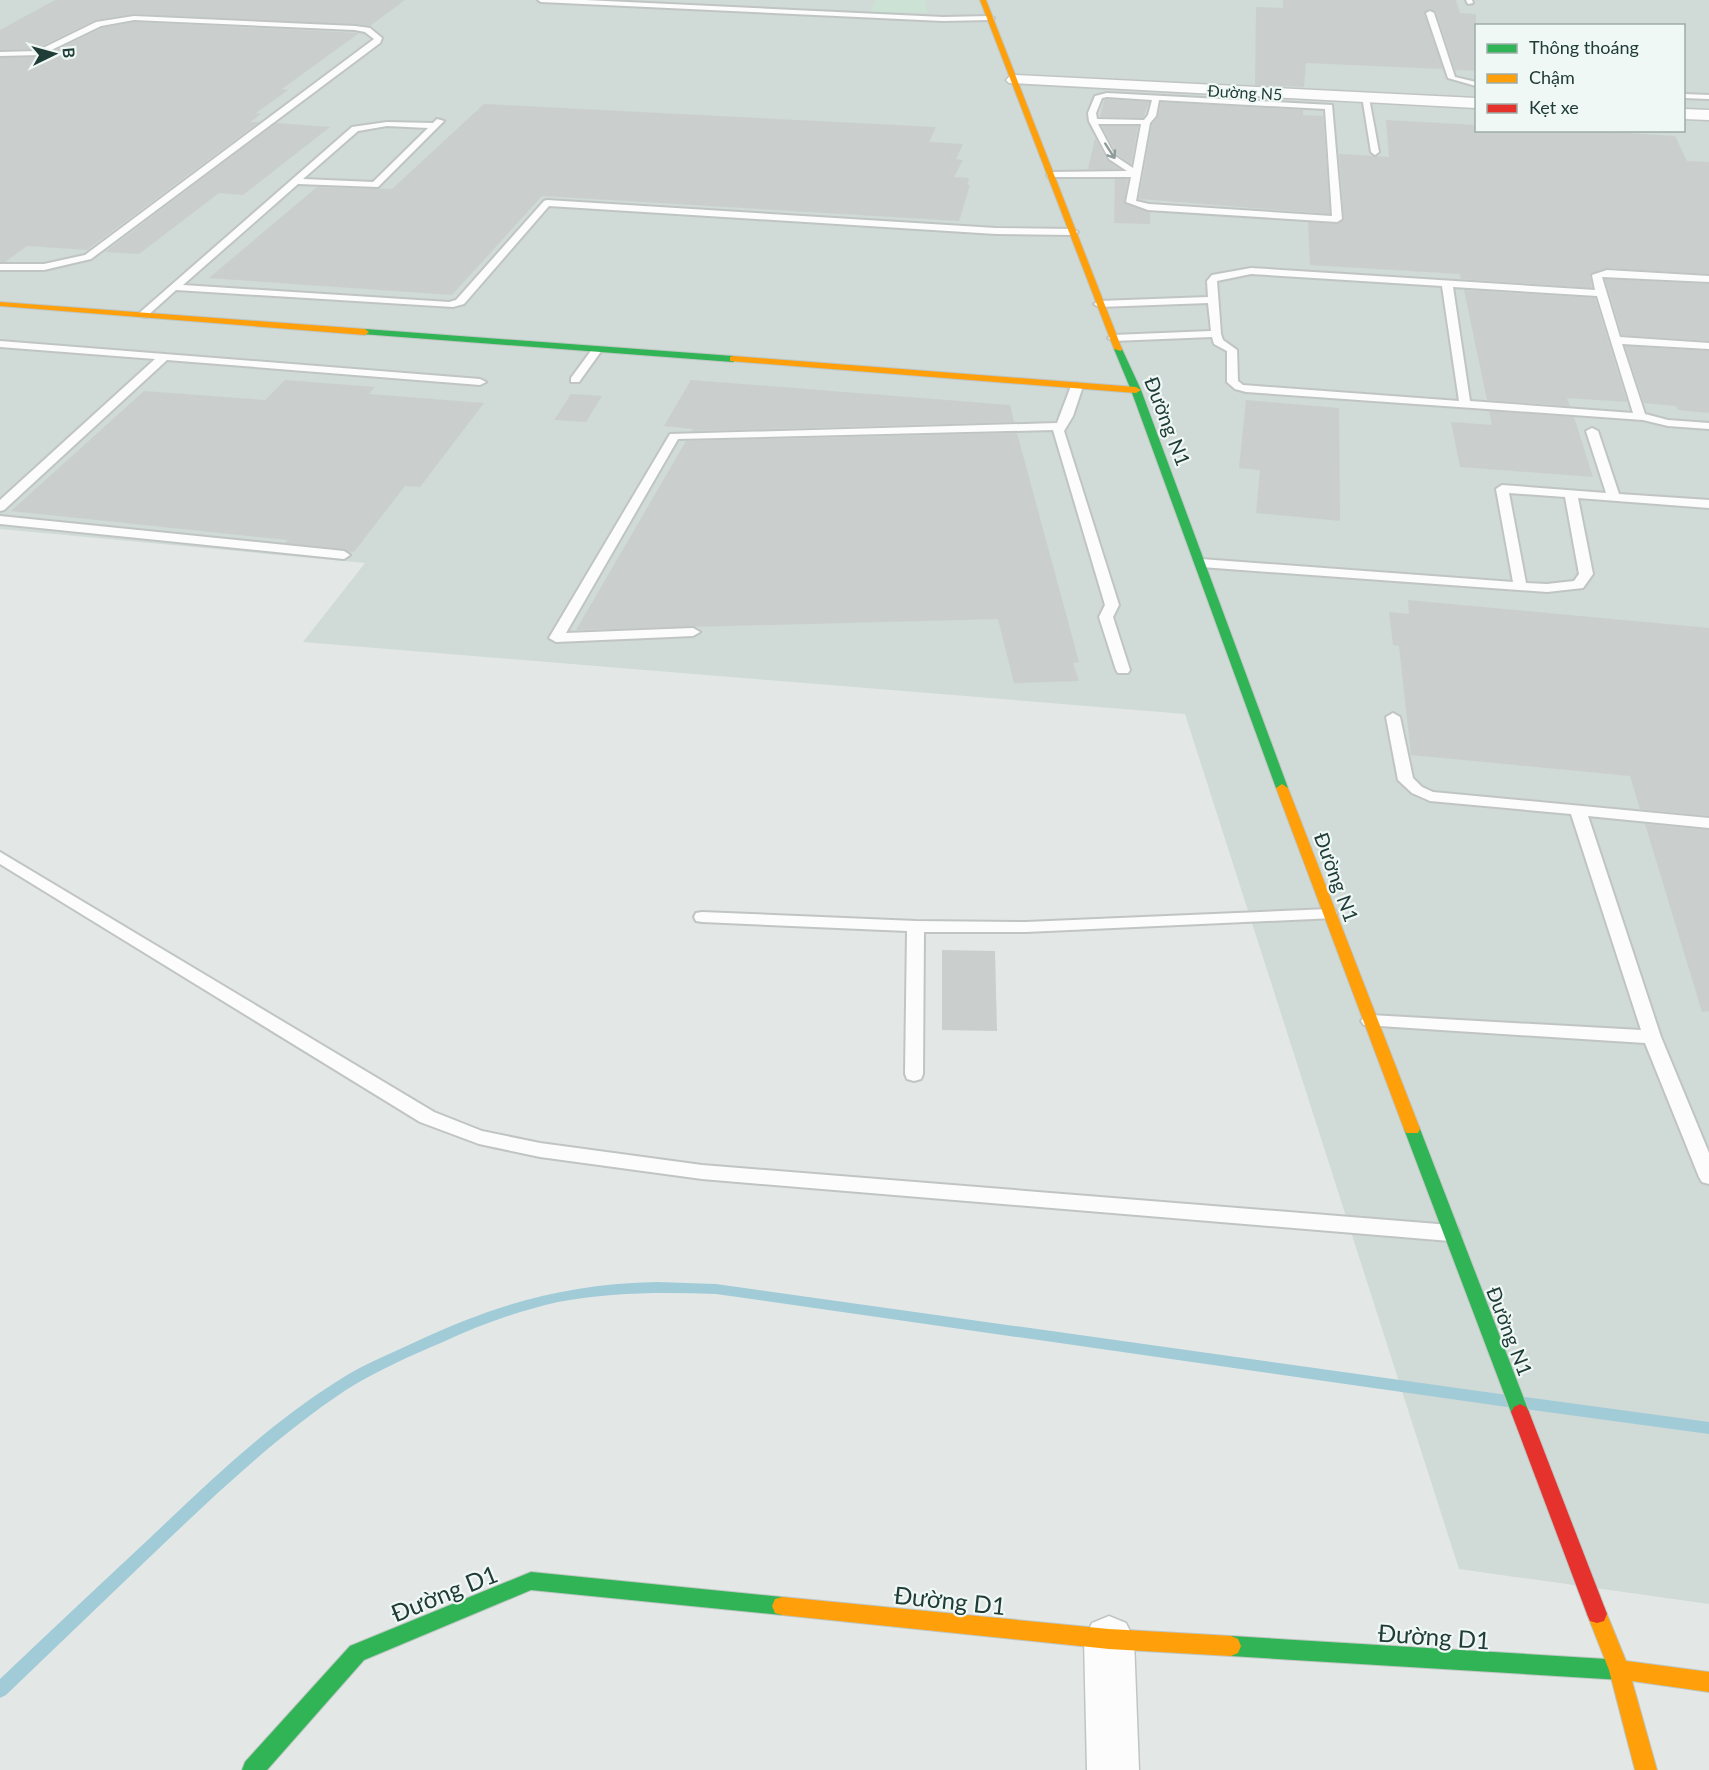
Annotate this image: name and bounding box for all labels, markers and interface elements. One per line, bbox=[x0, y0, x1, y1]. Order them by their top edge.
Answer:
north arrow bbox=[24, 24, 84, 84]
legend bbox=[1475, 24, 1685, 132]
text: Thông thoáng bbox=[1529, 36, 1639, 58]
text: B bbox=[60, 47, 79, 59]
text: Chậm bbox=[1529, 66, 1575, 88]
street label: Đường N5 bbox=[1207, 81, 1283, 103]
text: Kẹt xe bbox=[1529, 96, 1579, 118]
one-way arrow bbox=[1104, 143, 1116, 159]
street label: Đường N1 bbox=[1140, 373, 1196, 469]
street label: Đường N1 bbox=[1310, 829, 1364, 925]
street label: Đường N1 bbox=[1482, 1283, 1538, 1379]
street label: Đường D1 bbox=[387, 1559, 501, 1627]
street label: Đường D1 bbox=[893, 1580, 1007, 1620]
street label: Đường D1 bbox=[1377, 1618, 1491, 1654]

